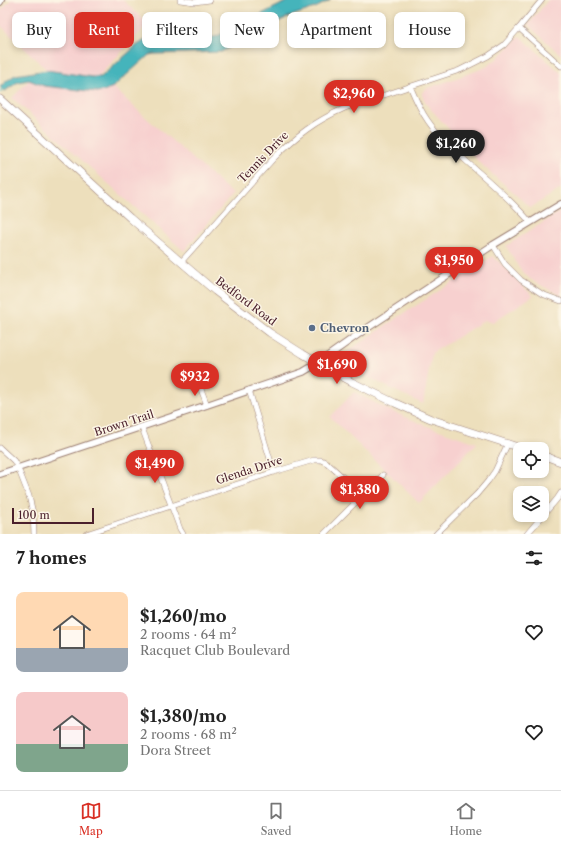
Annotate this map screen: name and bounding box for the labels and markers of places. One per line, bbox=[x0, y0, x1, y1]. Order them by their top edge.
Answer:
pin: $2,960 bbox=[321, 80, 387, 114]
pin: $1,260 bbox=[423, 130, 489, 164]
pin: $1,950 bbox=[421, 247, 487, 281]
place label: Chevron bbox=[320, 321, 370, 335]
marker: Chevron bbox=[307, 323, 317, 333]
pin: $1,690 bbox=[304, 351, 370, 385]
pin: $932 bbox=[171, 363, 219, 397]
pin: $1,490 bbox=[122, 450, 188, 484]
pin: $1,380 bbox=[327, 476, 393, 510]

